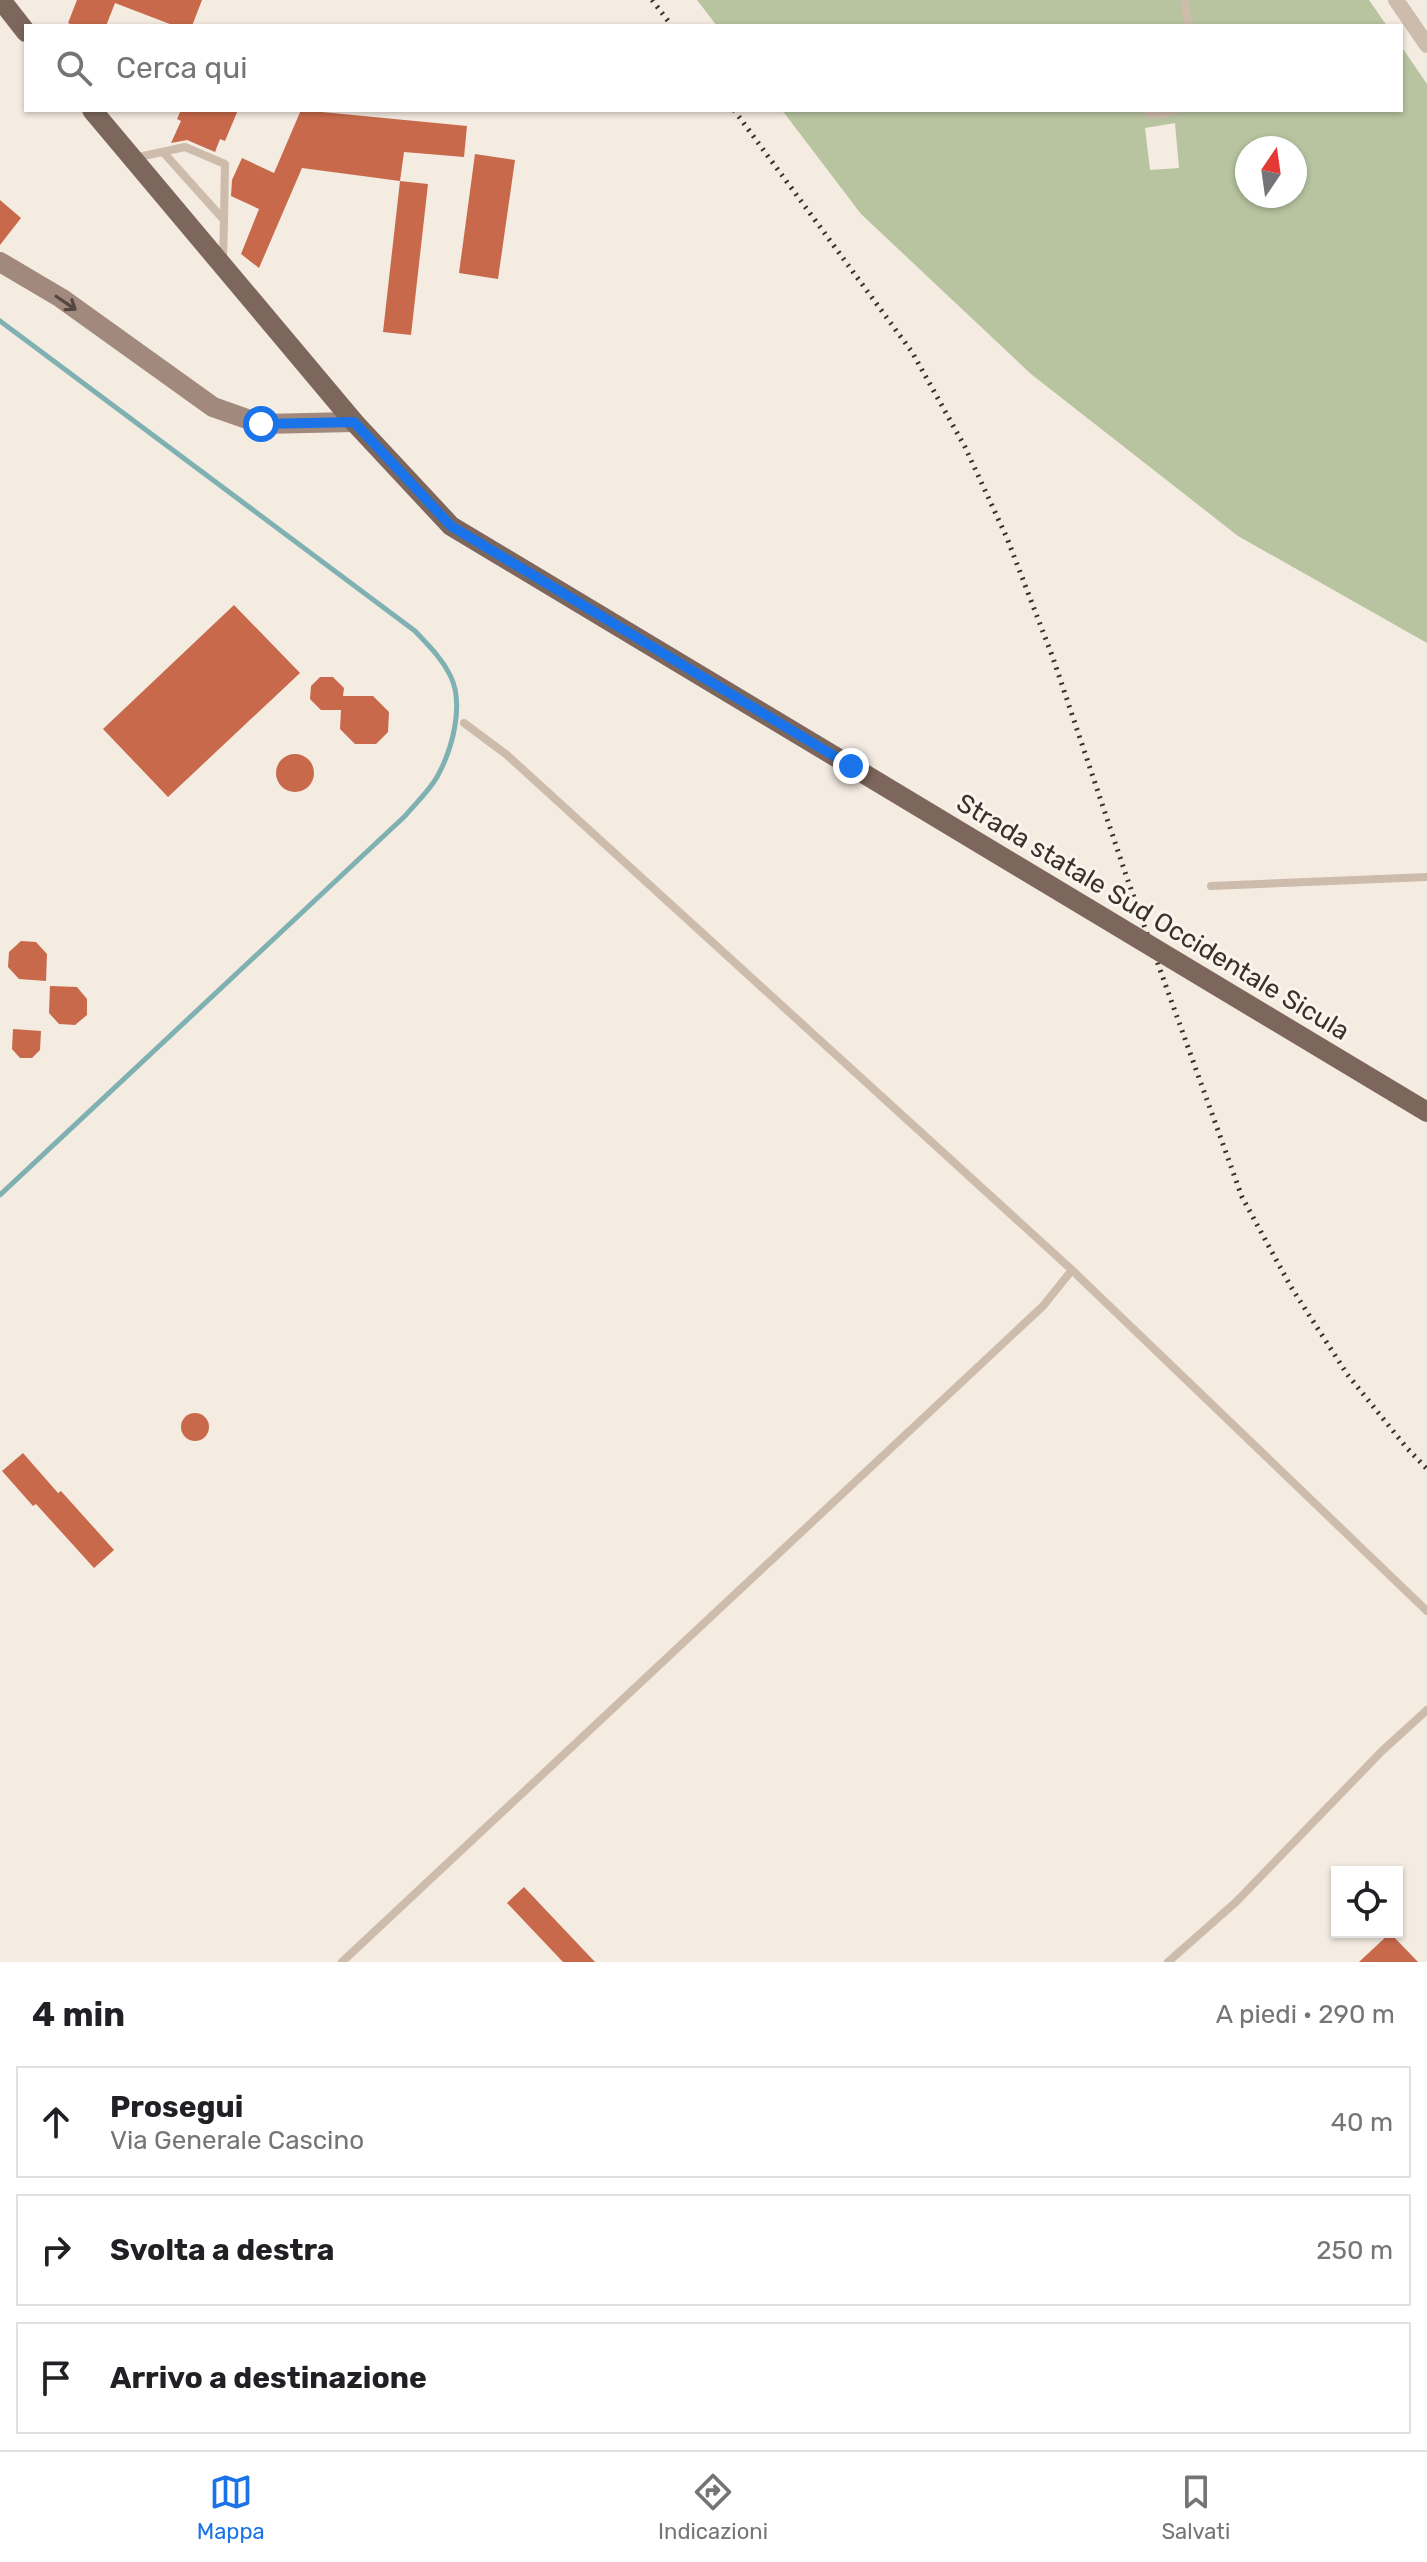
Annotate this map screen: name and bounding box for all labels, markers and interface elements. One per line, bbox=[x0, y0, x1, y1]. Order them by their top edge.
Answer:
search box bbox=[24, 24, 1403, 112]
icon: search bbox=[52, 46, 96, 90]
text: Cerca qui bbox=[116, 50, 248, 86]
north arrow bbox=[1235, 136, 1307, 208]
one-way arrow bbox=[55, 295, 77, 311]
route start bbox=[243, 406, 279, 442]
route end bbox=[833, 748, 869, 784]
street label: Strada statale Sud Occidentale Sicula bbox=[951, 787, 1355, 1047]
map controls bbox=[1331, 1866, 1403, 1938]
button: locate bbox=[1331, 1866, 1403, 1938]
text: 4 min bbox=[32, 1994, 125, 2035]
text: A piedi · 290 m bbox=[1216, 1999, 1395, 2030]
text: Prosegui bbox=[110, 2089, 243, 2125]
icon: ahead bbox=[34, 2100, 78, 2144]
text: 40 m bbox=[1331, 2107, 1393, 2138]
text: Via Generale Cascino bbox=[110, 2125, 364, 2156]
icon: right bbox=[34, 2228, 78, 2272]
text: Svolta a destra bbox=[110, 2232, 335, 2268]
text: 250 m bbox=[1316, 2235, 1393, 2266]
icon: arrive bbox=[34, 2356, 78, 2400]
text: Arrivo a destinazione bbox=[110, 2360, 427, 2396]
tab: Mappa bbox=[197, 2470, 265, 2545]
tab: Indicazioni bbox=[658, 2470, 768, 2545]
tab: Salvati bbox=[1161, 2470, 1230, 2545]

